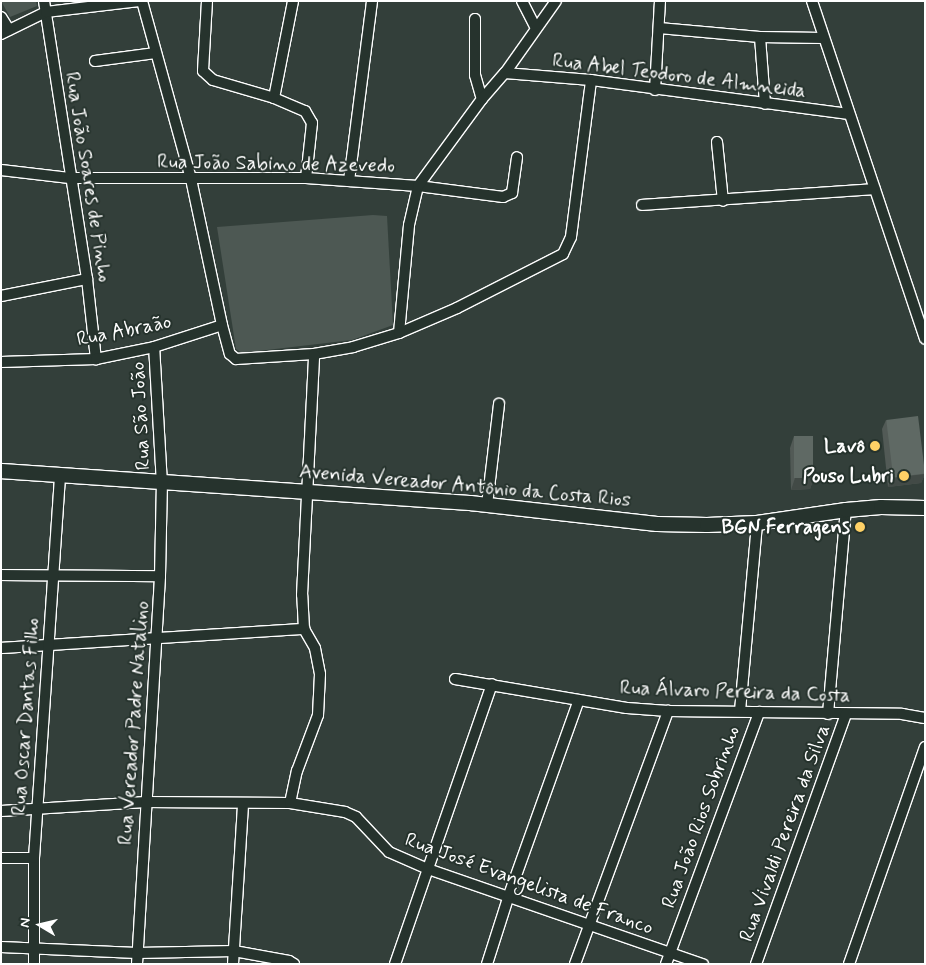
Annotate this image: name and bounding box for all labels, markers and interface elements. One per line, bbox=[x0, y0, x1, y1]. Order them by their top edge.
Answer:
street label: Rua Abel Teodoro de Almneida bbox=[552, 49, 806, 103]
street label: Rua João Soares de Pinho bbox=[60, 73, 116, 281]
street label: Rua João Sabino de Azevedo bbox=[156, 150, 396, 178]
street label: Rua Abraão bbox=[75, 310, 173, 352]
street label: Rua São João bbox=[126, 361, 156, 471]
place label: Lavô bbox=[824, 434, 865, 458]
marker: Lavô bbox=[869, 440, 881, 452]
street label: Avenida Vereador Antônio da Costa Rios bbox=[298, 460, 632, 512]
place label: Pouso Lubri bbox=[800, 464, 894, 488]
marker: Pouso Lubri bbox=[898, 470, 910, 482]
place label: BGN Ferragens bbox=[721, 515, 850, 539]
marker: BGN Ferragens bbox=[854, 521, 866, 533]
street label: Rua Vereador Padre Natalino bbox=[113, 600, 155, 846]
street label: Rua Oscar Dantas Filho bbox=[7, 618, 45, 816]
street label: Rua Álvaro Pereira da Costa bbox=[619, 676, 851, 708]
street label: Rua João Rios Sobrinho bbox=[657, 723, 745, 911]
street label: Rua Vivaldi Pereira da Silva bbox=[735, 723, 835, 943]
street label: Rua José Evangelista de Franco bbox=[401, 827, 657, 941]
north arrow bbox=[15, 900, 65, 950]
text: N bbox=[16, 917, 35, 929]

